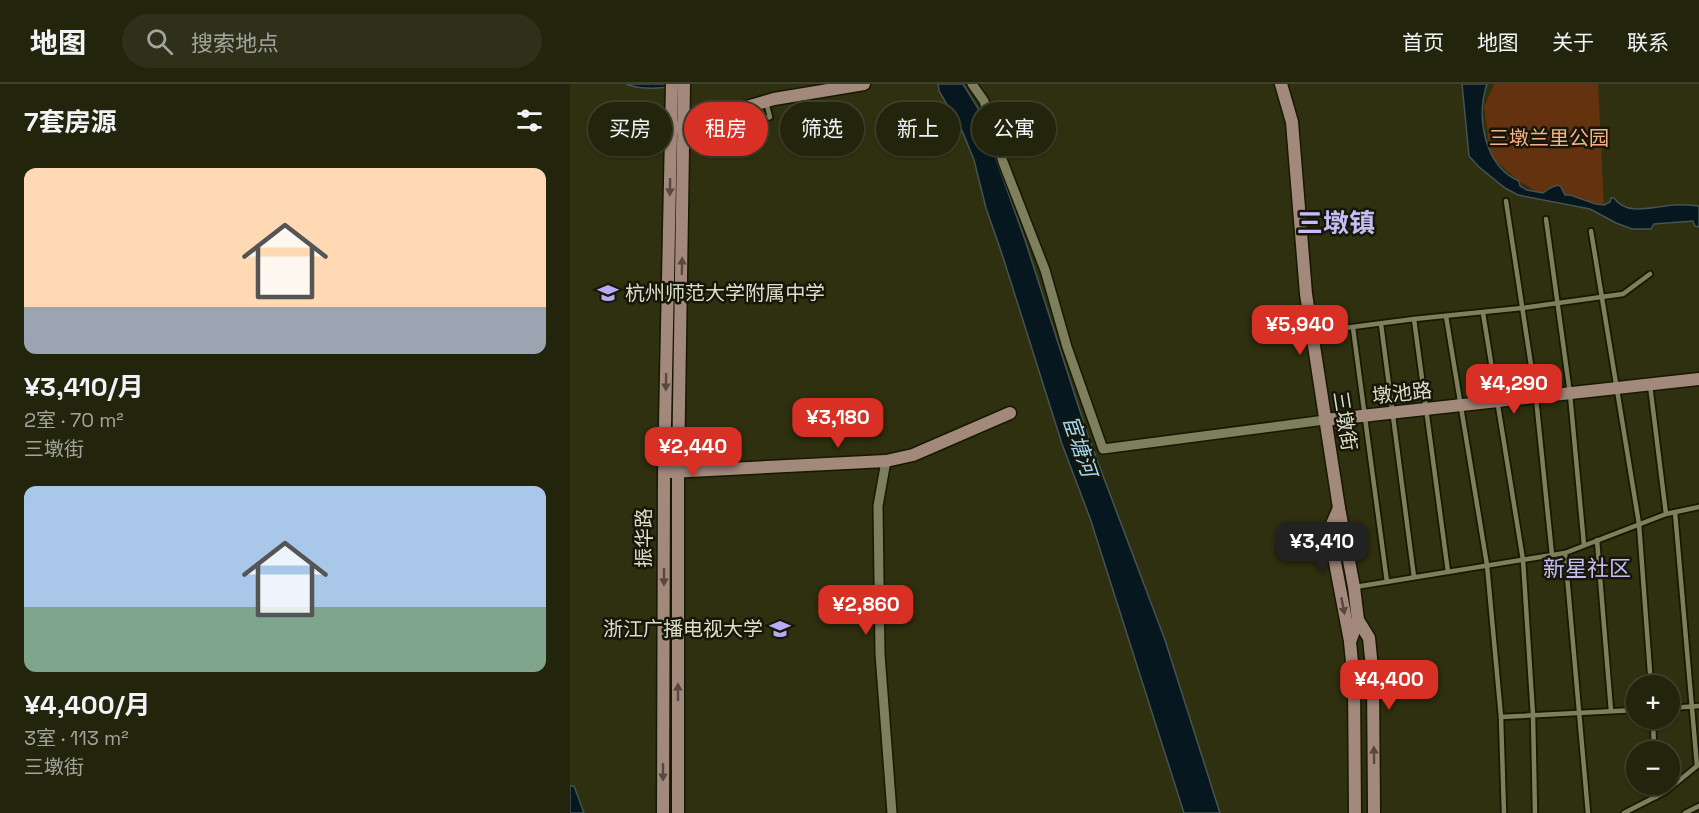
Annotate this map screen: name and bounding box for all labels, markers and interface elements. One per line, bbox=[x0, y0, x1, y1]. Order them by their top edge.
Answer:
search box bbox=[122, 14, 542, 68]
text: 地图 bbox=[30, 25, 86, 61]
icon: search bbox=[143, 25, 176, 58]
text: 搜索地点 bbox=[191, 29, 279, 57]
text: 首页 bbox=[1402, 29, 1444, 56]
text: 地图 bbox=[1477, 29, 1519, 56]
text: 关于 bbox=[1552, 29, 1594, 56]
text: 联系 bbox=[1627, 29, 1669, 56]
chip: 买房 bbox=[588, 102, 672, 156]
chip: 租房 bbox=[684, 102, 768, 156]
chip: 筛选 bbox=[780, 102, 864, 156]
chip: 新上 bbox=[876, 102, 960, 156]
chip: 公寓 bbox=[972, 102, 1056, 156]
icon: filters bbox=[513, 104, 546, 137]
text: 7套房源 bbox=[24, 105, 116, 139]
park label: 三墩兰里公园 bbox=[1489, 125, 1609, 151]
one-way arrow bbox=[665, 177, 675, 196]
district label: 三墩镇 bbox=[1297, 206, 1375, 240]
icon: home bbox=[231, 207, 339, 315]
one-way arrow bbox=[677, 256, 686, 275]
place label: 杭州师范大学附属中学 bbox=[625, 280, 825, 306]
school or university icon: 杭州师范大学附属中学 bbox=[596, 281, 620, 305]
pin: ¥5,940 bbox=[1251, 305, 1349, 356]
text: ¥5,940 bbox=[1266, 311, 1334, 337]
pin: ¥4,290 bbox=[1465, 364, 1563, 415]
text: ¥3,410/月 bbox=[24, 370, 144, 404]
text: ¥4,290 bbox=[1480, 370, 1548, 396]
one-way arrow bbox=[661, 372, 671, 391]
street label: 墩池路 bbox=[1371, 377, 1433, 409]
street label: 三墩街 bbox=[1327, 389, 1363, 453]
pin: ¥3,180 bbox=[789, 398, 887, 449]
text: ¥3,180 bbox=[806, 404, 870, 430]
text: 2室 · 70 m² bbox=[24, 407, 124, 433]
water label: 宦塘河 bbox=[1057, 412, 1104, 484]
pin: ¥2,440 bbox=[644, 427, 742, 478]
text: ¥2,440 bbox=[659, 433, 727, 459]
text: 三墩街 bbox=[24, 436, 84, 462]
street label: 振华路 bbox=[631, 508, 657, 568]
pin: ¥3,410 bbox=[1273, 522, 1371, 573]
icon: home bbox=[231, 525, 339, 633]
text: ¥3,410 bbox=[1290, 528, 1354, 554]
district label: 新星社区 bbox=[1543, 554, 1631, 582]
one-way arrow bbox=[659, 567, 669, 586]
pin: ¥2,860 bbox=[817, 585, 915, 636]
text: ¥2,860 bbox=[832, 591, 900, 617]
one-way arrow bbox=[1339, 596, 1348, 615]
place label: 浙江广播电视大学 bbox=[603, 616, 763, 642]
school or university icon: 浙江广播电视大学 bbox=[768, 617, 792, 641]
pin: ¥4,400 bbox=[1340, 660, 1438, 711]
text: ¥4,400 bbox=[1354, 666, 1424, 692]
map controls bbox=[1626, 675, 1680, 795]
button: + bbox=[1626, 675, 1680, 729]
one-way arrow bbox=[673, 682, 683, 701]
text: ¥4,400/月 bbox=[24, 688, 151, 722]
text: 3室 · 113 m² bbox=[24, 725, 129, 751]
button: − bbox=[1626, 741, 1680, 795]
one-way arrow bbox=[1369, 745, 1379, 764]
text: 三墩街 bbox=[24, 754, 84, 780]
one-way arrow bbox=[658, 762, 668, 781]

